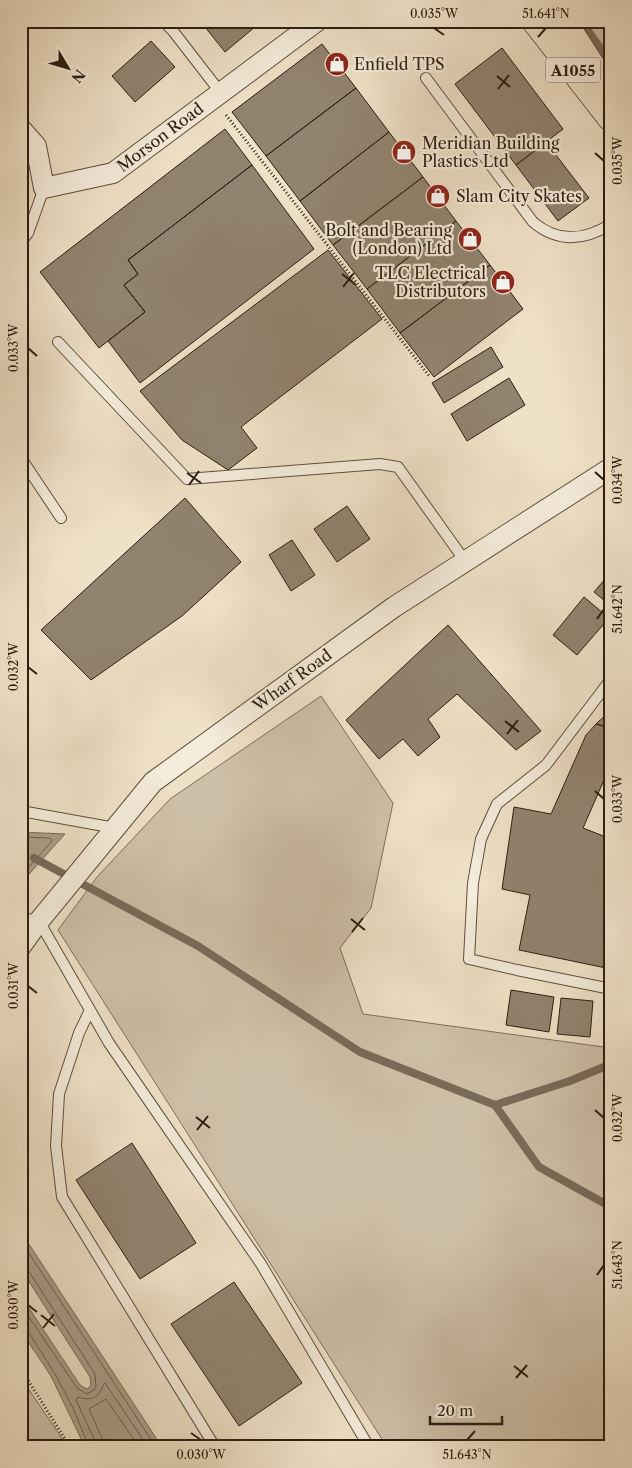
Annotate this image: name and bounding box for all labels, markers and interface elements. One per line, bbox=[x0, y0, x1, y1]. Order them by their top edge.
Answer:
text: 0.035°W bbox=[410, 6, 459, 21]
text: 51.641°N bbox=[522, 6, 570, 21]
north arrow bbox=[42, 42, 92, 92]
shop icon: Enfield TPS bbox=[324, 51, 350, 77]
place label: Enfield TPS bbox=[354, 54, 445, 74]
road number: A1055 bbox=[546, 58, 600, 82]
text: N bbox=[67, 66, 89, 86]
street label: Morson Road bbox=[113, 98, 207, 176]
place label: Meridian Building Plastics Ltd bbox=[422, 133, 560, 171]
text: 0.035°W bbox=[610, 136, 625, 185]
shop icon: Meridian Building Plastics Ltd bbox=[391, 139, 417, 165]
shop icon: Slam City Skates bbox=[425, 183, 451, 209]
place label: Slam City Skates bbox=[456, 186, 582, 206]
place label: Bolt and Bearing (London) Ltd bbox=[325, 220, 453, 258]
shop icon: Bolt and Bearing (London) Ltd bbox=[457, 226, 483, 252]
place label: TLC Electrical Distributors bbox=[375, 263, 486, 301]
shop icon: TLC Electrical Distributors bbox=[490, 269, 516, 295]
text: 0.033°W bbox=[6, 323, 21, 372]
text: 0.034°W bbox=[610, 455, 625, 504]
text: 51.642°N bbox=[610, 584, 625, 634]
text: 0.032°W bbox=[6, 642, 21, 691]
street label: Wharf Road bbox=[248, 645, 336, 716]
text: 0.033°W bbox=[610, 774, 625, 823]
text: 0.031°W bbox=[6, 962, 21, 1009]
text: 0.032°W bbox=[610, 1093, 625, 1142]
text: 51.643°N bbox=[610, 1240, 625, 1290]
text: 0.030°W bbox=[6, 1279, 21, 1330]
scale bar bbox=[430, 1393, 502, 1425]
text: 20 m bbox=[437, 1401, 473, 1420]
text: 0.030°W bbox=[176, 1447, 227, 1462]
text: 51.643°N bbox=[442, 1447, 492, 1462]

